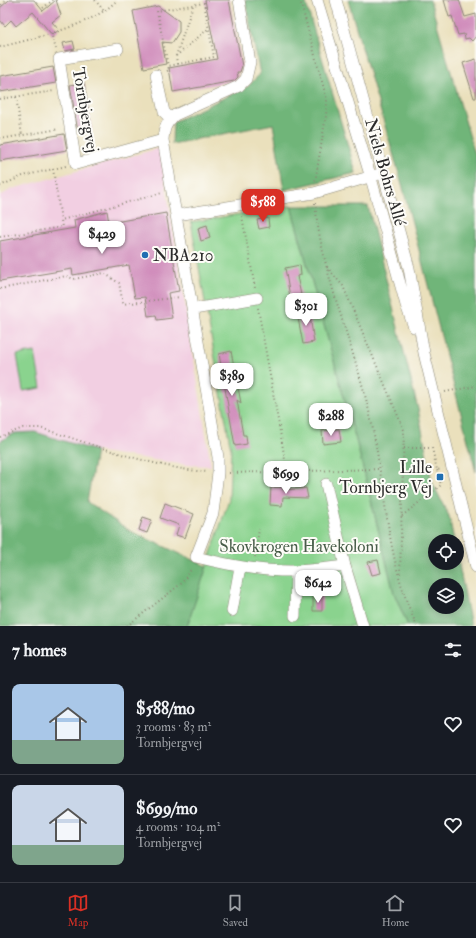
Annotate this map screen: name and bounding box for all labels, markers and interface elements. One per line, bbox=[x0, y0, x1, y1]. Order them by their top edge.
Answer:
street label: Tornbjergvej bbox=[68, 66, 103, 154]
street label: Niels Bohrs Allé bbox=[360, 116, 411, 229]
pin: $588 bbox=[239, 189, 287, 223]
text: $588 bbox=[250, 194, 276, 210]
pin: $429 bbox=[78, 221, 126, 255]
text: $429 bbox=[88, 226, 116, 242]
place label: NBA210 bbox=[153, 245, 213, 266]
marker: NBA210 bbox=[140, 250, 150, 260]
pin: $301 bbox=[282, 293, 330, 327]
text: $301 bbox=[294, 298, 318, 314]
pin: $389 bbox=[208, 363, 256, 397]
text: $389 bbox=[219, 368, 245, 384]
pin: $288 bbox=[307, 403, 355, 437]
text: $288 bbox=[318, 408, 344, 424]
place label: Lille Tornbjerg Vej bbox=[339, 457, 432, 498]
pin: $699 bbox=[262, 461, 310, 495]
text: $699 bbox=[272, 466, 300, 482]
marker: Lille Tornbjerg Vej bbox=[435, 472, 445, 482]
map controls bbox=[428, 534, 464, 614]
button: locate bbox=[428, 534, 464, 570]
park label: Skovkrogen Havekoloni bbox=[219, 536, 379, 557]
pin: $642 bbox=[294, 570, 342, 604]
text: $642 bbox=[304, 575, 332, 591]
button: layers bbox=[428, 578, 464, 614]
icon: filters bbox=[442, 639, 464, 661]
text: 7 homes bbox=[12, 640, 67, 661]
text: $588/mo bbox=[136, 698, 195, 719]
icon: home bbox=[44, 700, 92, 748]
icon: heart bbox=[442, 713, 464, 735]
text: 3 rooms · 83 m² bbox=[136, 719, 211, 735]
text: Tornbjergvej bbox=[136, 735, 202, 751]
text: $699/mo bbox=[136, 798, 197, 819]
icon: home bbox=[44, 801, 92, 849]
icon: heart bbox=[442, 814, 464, 836]
text: 4 rooms · 104 m² bbox=[136, 819, 220, 835]
text: Tornbjergvej bbox=[136, 835, 202, 851]
tab: Map bbox=[67, 892, 89, 929]
tab: Saved bbox=[223, 892, 248, 929]
tab: Home bbox=[382, 892, 409, 929]

